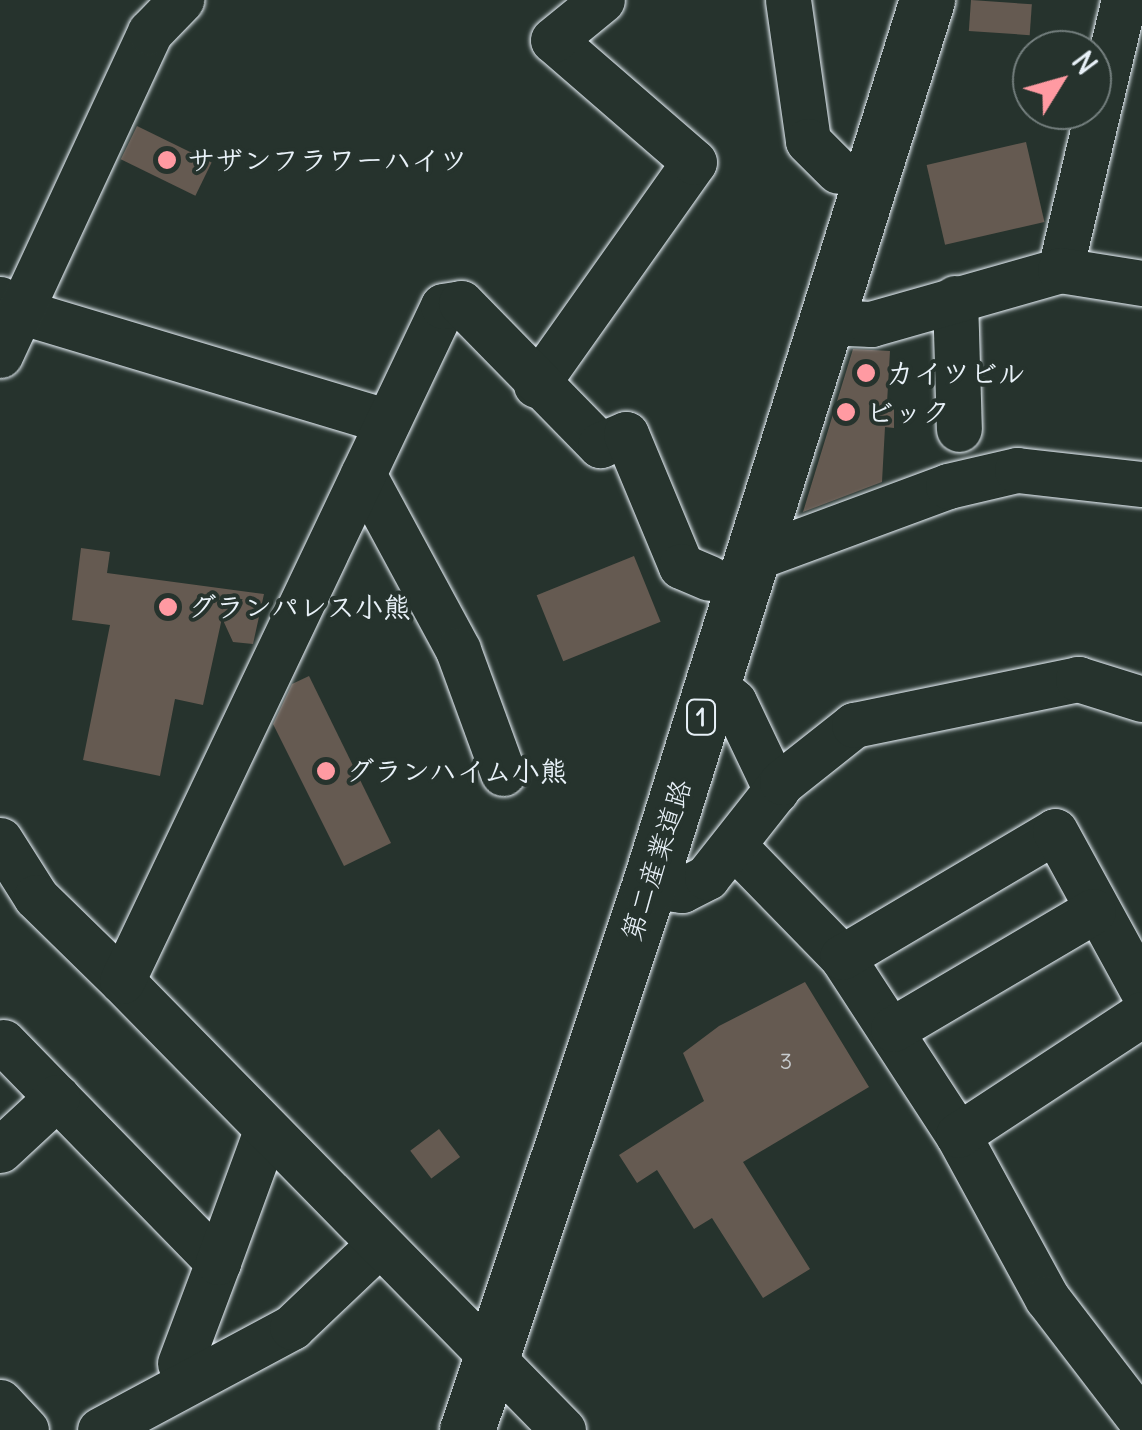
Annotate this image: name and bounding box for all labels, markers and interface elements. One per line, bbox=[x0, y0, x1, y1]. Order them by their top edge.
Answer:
north arrow bbox=[1012, 30, 1112, 130]
text: N bbox=[1064, 45, 1105, 82]
place label: サザンフラワーハイツ bbox=[187, 143, 467, 177]
marker: サザンフラワーハイツ bbox=[156, 149, 178, 171]
place label: カイツビル bbox=[886, 356, 1026, 390]
marker: カイツビル bbox=[855, 362, 877, 384]
place label: ビック bbox=[866, 395, 950, 429]
marker: ビック bbox=[835, 401, 857, 423]
place label: グランパレス小熊 bbox=[188, 590, 412, 624]
marker: グランパレス小熊 bbox=[157, 596, 179, 618]
road number: 1 bbox=[686, 697, 716, 737]
place label: グランハイム小熊 bbox=[346, 754, 570, 788]
marker: グランハイム小熊 bbox=[315, 760, 337, 782]
street label: 第二産業道路 bbox=[614, 775, 698, 945]
house number: 3 bbox=[780, 1049, 792, 1075]

